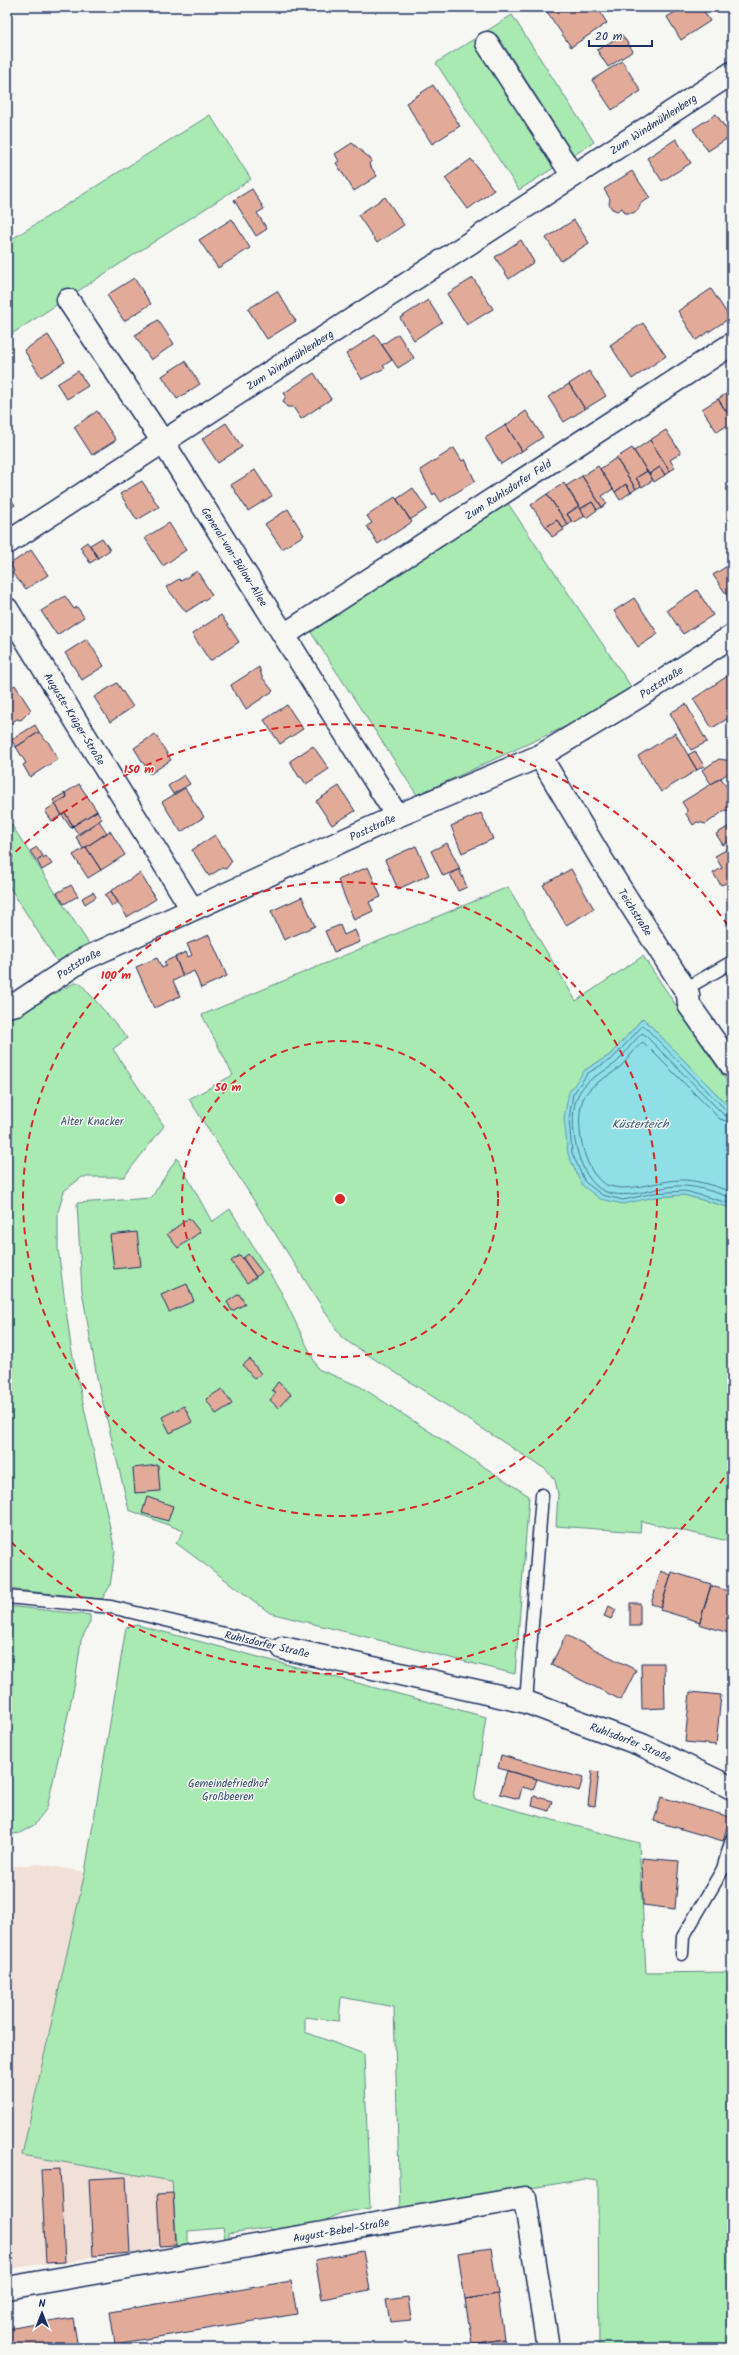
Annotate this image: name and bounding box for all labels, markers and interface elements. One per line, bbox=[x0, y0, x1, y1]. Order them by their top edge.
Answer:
scale bar bbox=[589, 22, 652, 48]
text: 20 m bbox=[595, 27, 623, 46]
street label: Zum Windmühlenberg bbox=[606, 90, 701, 160]
street label: Zum Windmühlenberg bbox=[243, 325, 338, 396]
street label: Zum Ruhlsdorfer Feld bbox=[461, 455, 556, 525]
street label: General-von-Bülow-Allee bbox=[196, 504, 272, 610]
street label: Poststraße bbox=[636, 662, 687, 704]
street label: Auguste-Krüger-Straße bbox=[38, 669, 109, 769]
text: 150 m bbox=[124, 760, 154, 779]
street label: Poststraße bbox=[347, 810, 399, 846]
street label: Teichstraße bbox=[613, 885, 657, 940]
street label: Poststraße bbox=[53, 944, 104, 984]
text: 100 m bbox=[101, 966, 131, 985]
text: 50 m bbox=[214, 1078, 242, 1097]
park label: Alter Knacker bbox=[61, 1113, 125, 1131]
water label: Küsterteich bbox=[612, 1115, 670, 1134]
centre of rings bbox=[333, 1192, 347, 1206]
street label: Ruhlsdorfer Straße bbox=[223, 1626, 311, 1663]
street label: Ruhlsdorfer Straße bbox=[587, 1718, 674, 1768]
park label: Gemeindefriedhof Großbeeren bbox=[188, 1775, 270, 1806]
street label: August-Bebel-Straße bbox=[292, 2214, 391, 2248]
north arrow bbox=[22, 2293, 62, 2333]
text: N bbox=[39, 2295, 46, 2313]

